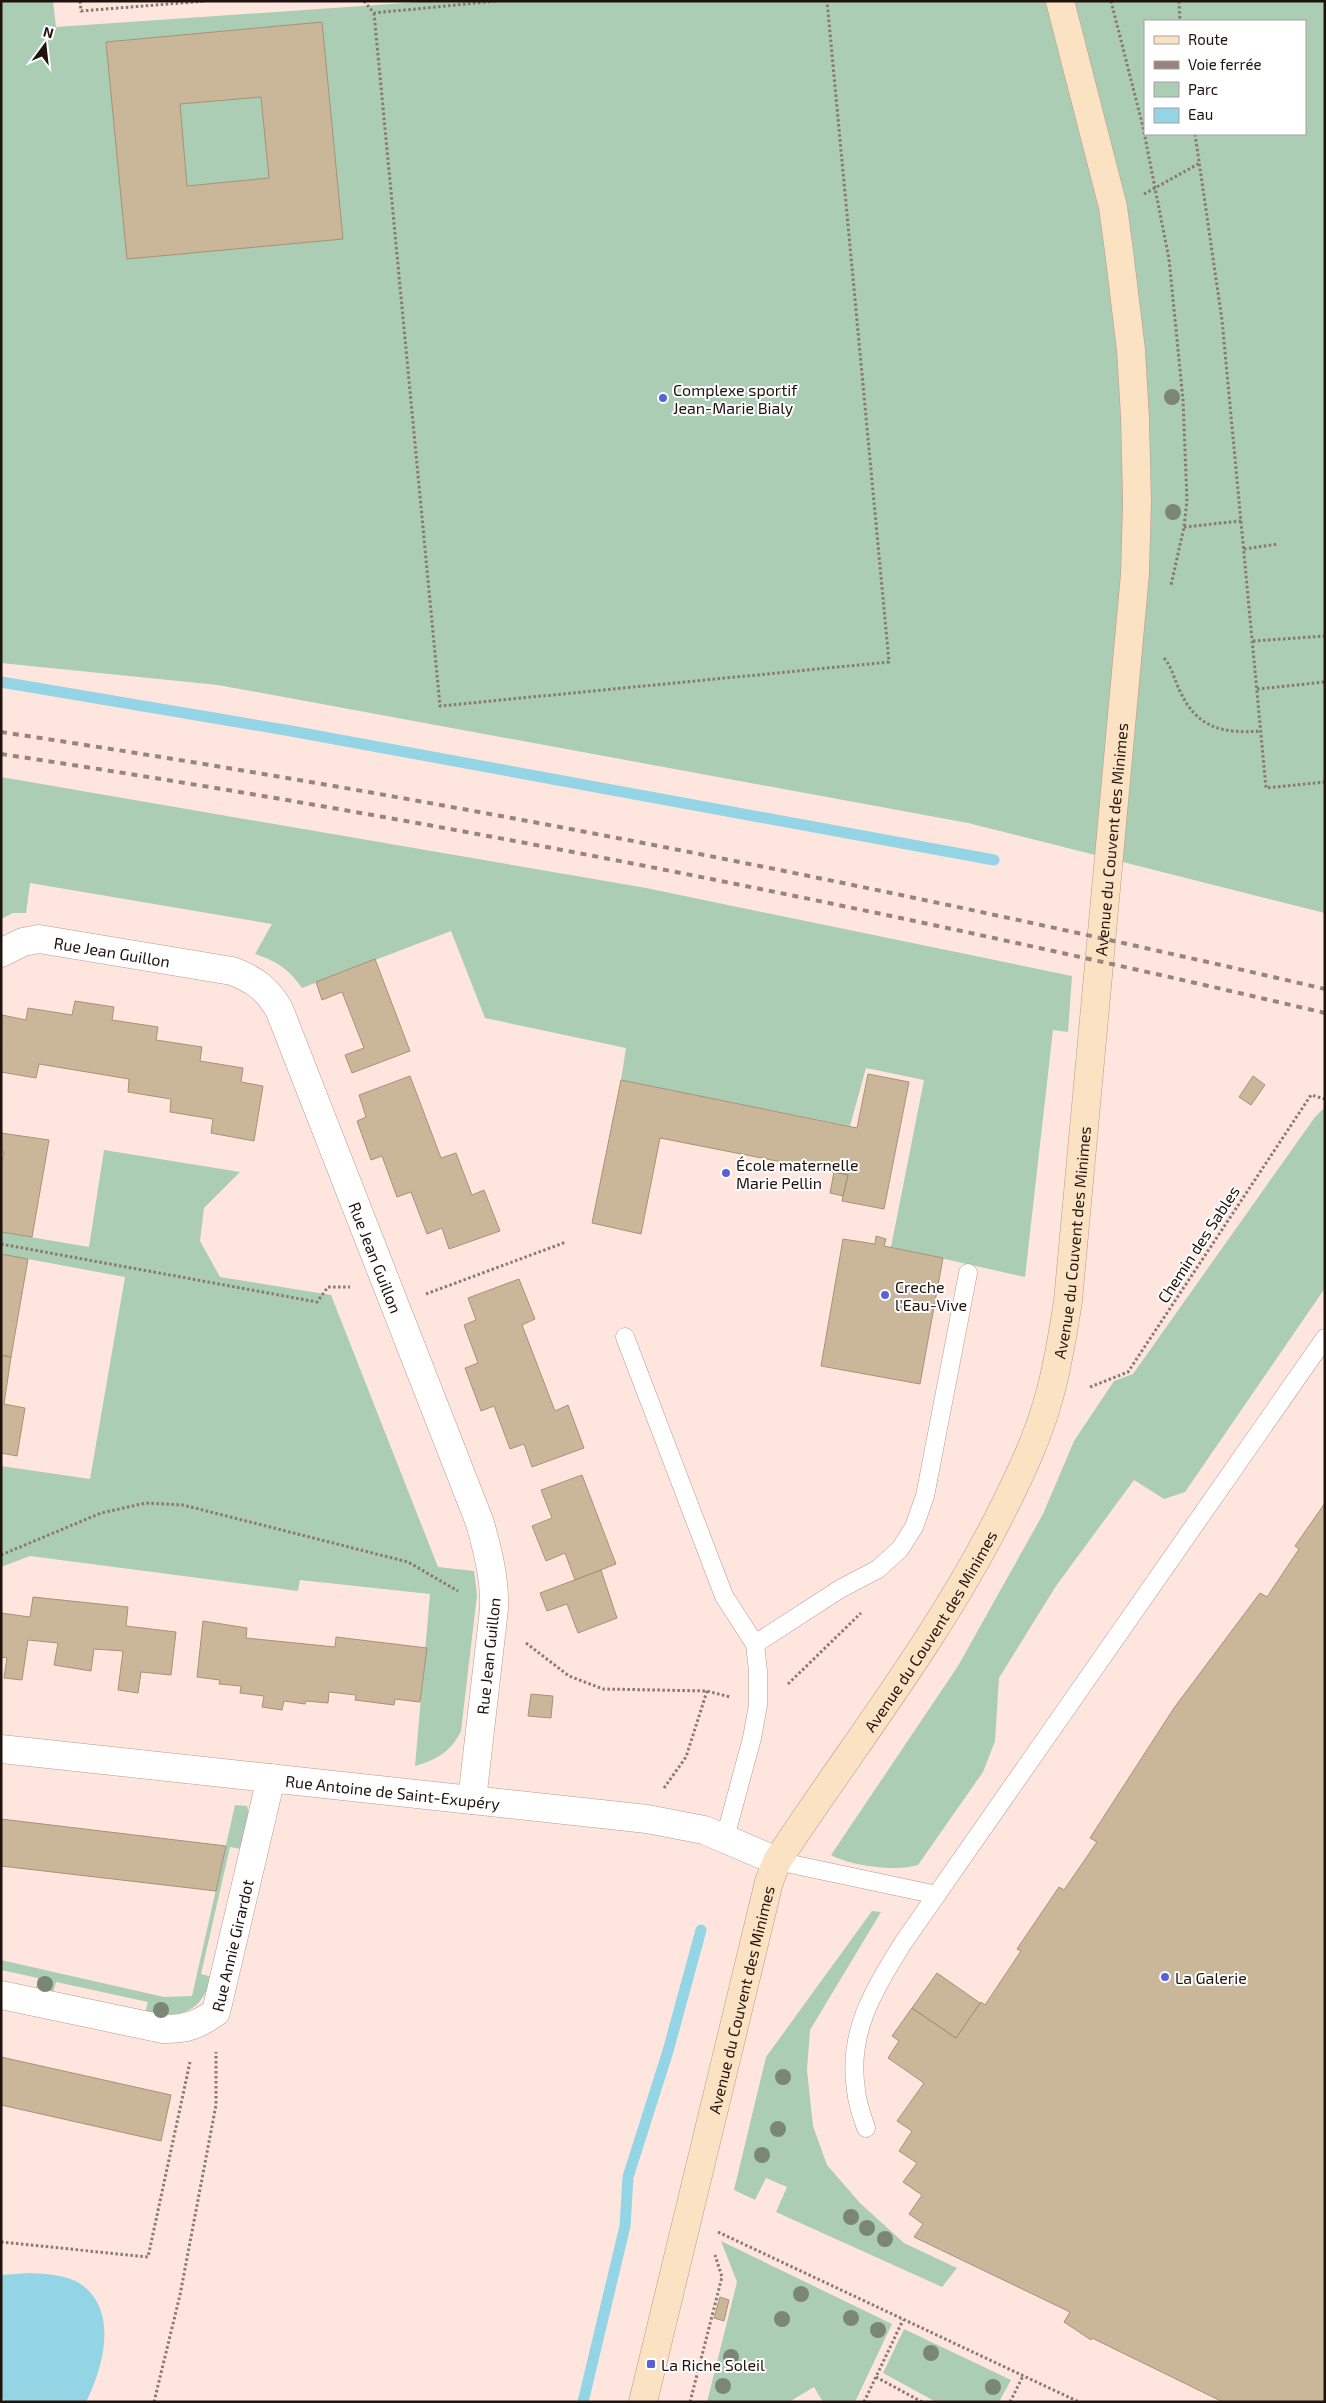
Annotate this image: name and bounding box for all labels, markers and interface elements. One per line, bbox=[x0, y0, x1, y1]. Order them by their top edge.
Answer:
north arrow bbox=[20, 20, 70, 70]
legend bbox=[1144, 20, 1306, 135]
text: N bbox=[41, 22, 56, 41]
text: Route bbox=[1188, 30, 1228, 48]
text: Voie ferrée bbox=[1188, 55, 1262, 73]
text: Parc bbox=[1188, 80, 1218, 98]
text: Eau bbox=[1188, 105, 1213, 123]
place label: Complexe sportif Jean-Marie Bialy bbox=[673, 380, 798, 417]
marker: Complexe sportif Jean-Marie Bialy bbox=[657, 392, 669, 404]
street label: Avenue du Couvent des Minimes bbox=[1090, 722, 1131, 957]
street label: Rue Jean Guillon bbox=[53, 932, 172, 970]
street label: Avenue du Couvent des Minimes bbox=[1049, 1125, 1094, 1360]
place label: École maternelle Marie Pellin bbox=[736, 1155, 859, 1192]
marker: École maternelle Marie Pellin bbox=[720, 1167, 732, 1179]
street label: Chemin des Sables bbox=[1153, 1182, 1243, 1306]
street label: Rue Jean Guillon bbox=[346, 1199, 406, 1316]
place label: Creche l'Eau-Vive bbox=[895, 1277, 967, 1314]
marker: Creche l'Eau-Vive bbox=[879, 1289, 891, 1301]
street label: Avenue du Couvent des Minimes bbox=[859, 1527, 1000, 1735]
street label: Rue Jean Guillon bbox=[472, 1597, 504, 1715]
street label: Rue Antoine de Saint-Exupéry bbox=[284, 1770, 501, 1813]
street label: Rue Annie Girardot bbox=[207, 1877, 256, 2013]
street label: Avenue du Couvent des Minimes bbox=[704, 1884, 777, 2116]
place label: La Galerie bbox=[1175, 1968, 1247, 1987]
marker: La Galerie bbox=[1159, 1971, 1171, 1983]
place label: La Riche Soleil bbox=[661, 2355, 765, 2374]
marker: La Riche Soleil bbox=[645, 2358, 657, 2370]

